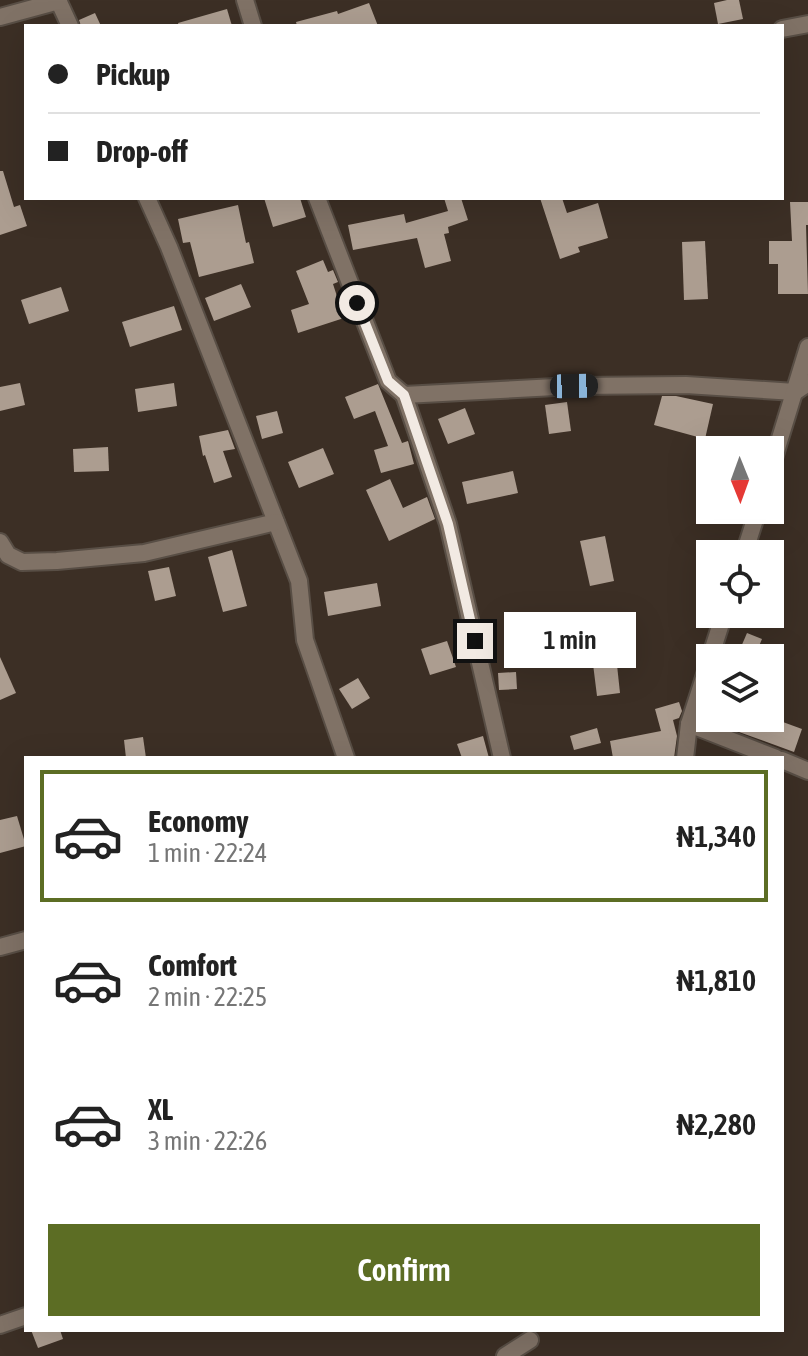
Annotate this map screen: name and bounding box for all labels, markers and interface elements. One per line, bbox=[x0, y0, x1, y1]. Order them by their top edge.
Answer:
text: Pickup bbox=[96, 57, 170, 91]
text: Drop-off bbox=[96, 134, 188, 168]
route start bbox=[339, 285, 375, 321]
car bbox=[550, 374, 598, 398]
north arrow bbox=[696, 436, 784, 524]
map controls bbox=[696, 436, 784, 732]
button: locate bbox=[696, 540, 784, 628]
callout: 1 min bbox=[503, 613, 635, 669]
route end bbox=[457, 623, 493, 659]
text: 1 min bbox=[543, 625, 597, 655]
button: layers bbox=[696, 644, 784, 732]
icon: car bbox=[52, 800, 124, 872]
text: Economy bbox=[148, 804, 249, 838]
text: ₦1,340 bbox=[677, 819, 756, 853]
text: 1 min · 22:24 bbox=[148, 838, 267, 868]
icon: car bbox=[52, 944, 124, 1016]
text: Comfort bbox=[148, 948, 237, 982]
text: ₦1,810 bbox=[677, 963, 756, 997]
text: 2 min · 22:25 bbox=[148, 982, 267, 1012]
icon: car bbox=[52, 1088, 124, 1160]
text: XL bbox=[148, 1092, 173, 1126]
text: ₦2,280 bbox=[677, 1107, 756, 1141]
text: 3 min · 22:26 bbox=[148, 1126, 267, 1156]
button: Confirm bbox=[48, 1224, 760, 1316]

